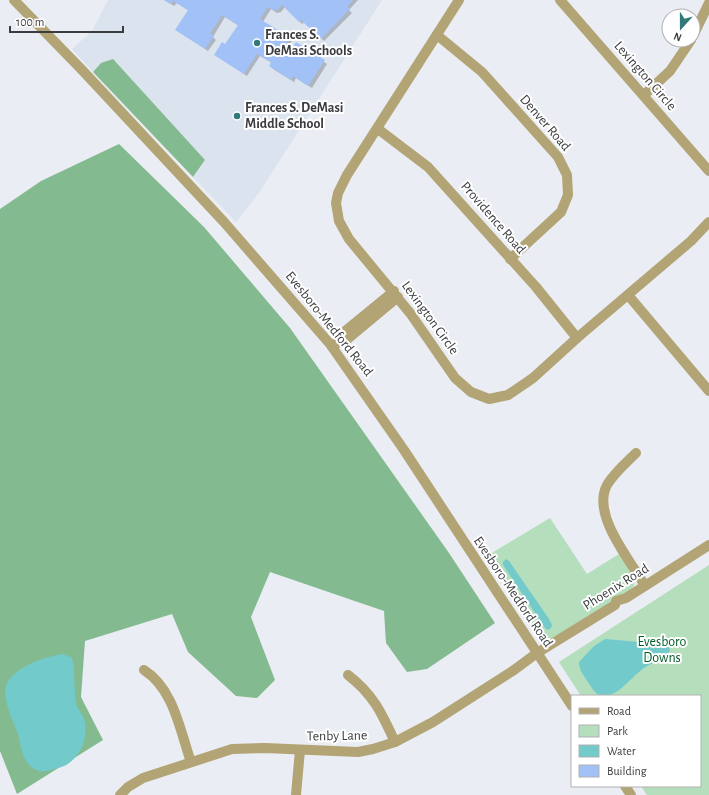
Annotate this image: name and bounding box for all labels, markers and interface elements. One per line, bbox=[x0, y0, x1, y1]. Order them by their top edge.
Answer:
scale bar bbox=[10, 8, 123, 34]
north arrow bbox=[661, 8, 701, 48]
text: 100 m bbox=[16, 16, 44, 28]
place label: Frances S. DeMasi Schools bbox=[265, 28, 352, 58]
text: N bbox=[672, 30, 683, 43]
marker: Frances S. DeMasi Schools bbox=[252, 38, 262, 48]
street label: Lexington Circle bbox=[611, 39, 679, 113]
street label: Denver Road bbox=[517, 92, 573, 154]
place label: Frances S. DeMasi Middle School bbox=[245, 101, 344, 131]
marker: Frances S. DeMasi Middle School bbox=[232, 111, 242, 121]
street label: Providence Road bbox=[458, 179, 528, 257]
street label: Evesboro-Medford Road bbox=[283, 269, 375, 379]
street label: Lexington Circle bbox=[399, 279, 461, 357]
street label: Evesboro-Medford Road bbox=[471, 534, 555, 650]
street label: Phoenix Road bbox=[581, 561, 651, 613]
park label: Evesboro Downs bbox=[638, 635, 687, 665]
legend bbox=[571, 695, 701, 787]
text: Road bbox=[607, 705, 631, 717]
text: Park bbox=[607, 725, 628, 737]
street label: Tenby Lane bbox=[307, 728, 367, 744]
text: Water bbox=[607, 745, 636, 757]
text: Building bbox=[607, 765, 647, 777]

